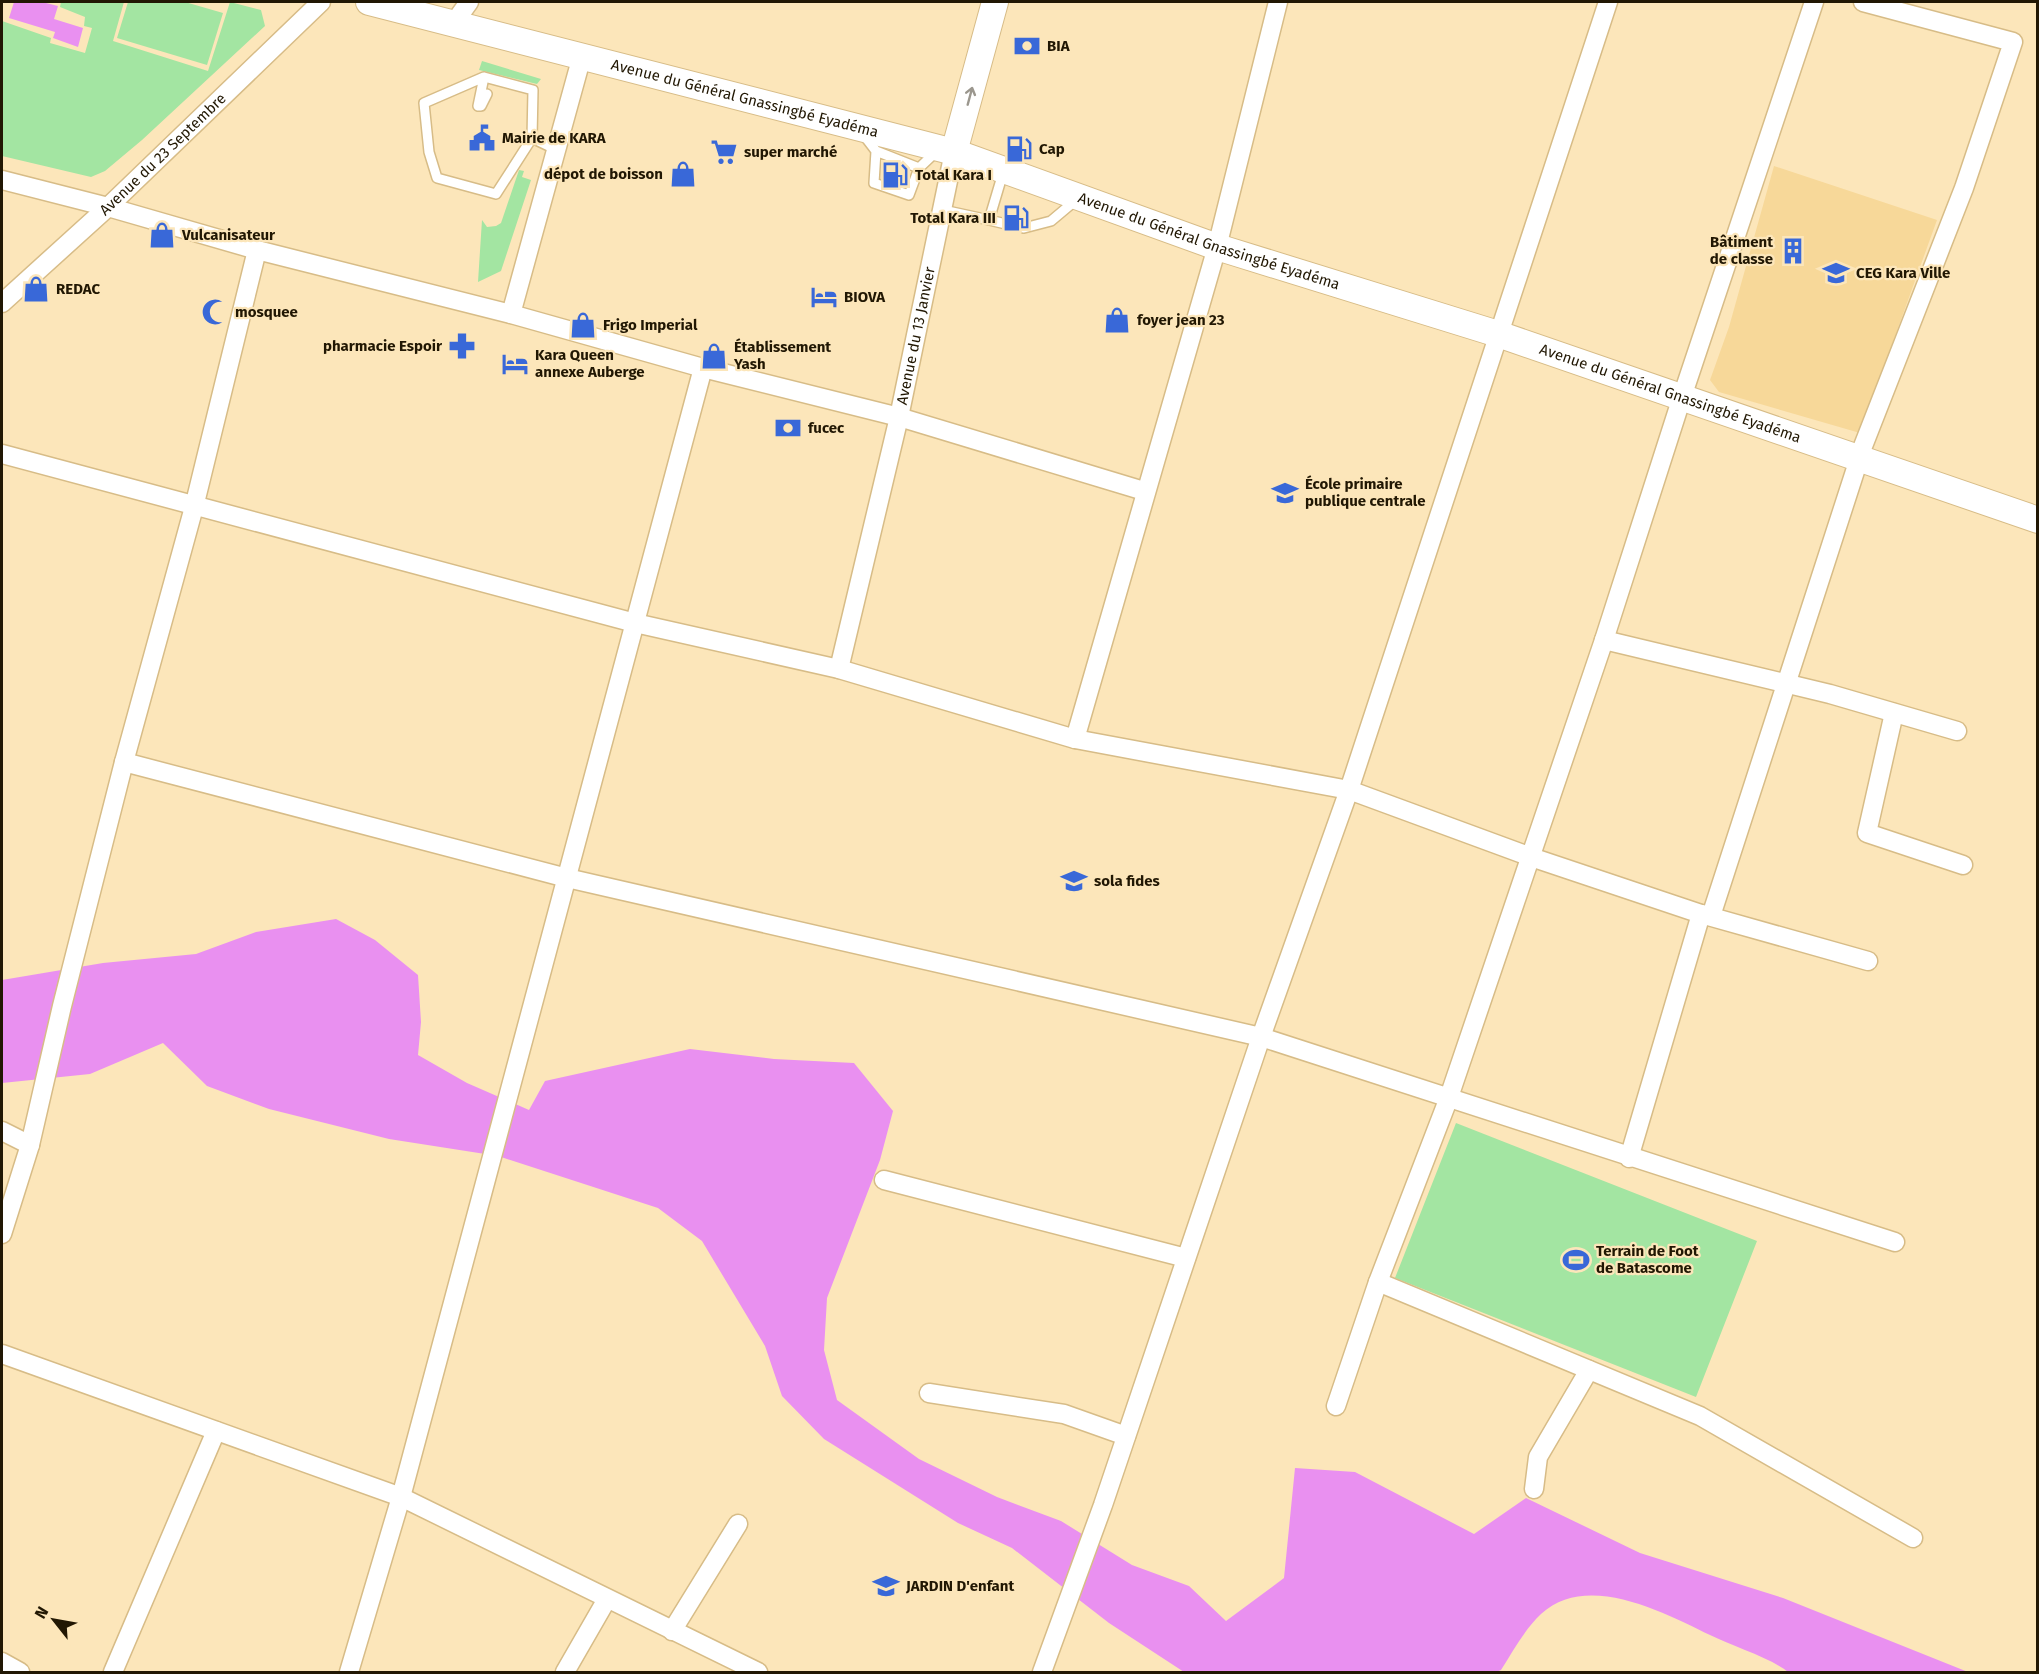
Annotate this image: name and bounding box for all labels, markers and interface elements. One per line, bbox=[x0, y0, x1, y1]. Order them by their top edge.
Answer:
bank icon: BIA bbox=[1012, 31, 1042, 61]
place label: BIA bbox=[1047, 37, 1071, 55]
street label: Avenue du Général Gnassingbé Eyadéma bbox=[609, 55, 880, 141]
one-way arrow bbox=[964, 86, 976, 105]
street label: Avenue du 23 Septembre bbox=[96, 89, 230, 219]
public building icon: Mairie de KARA bbox=[467, 123, 497, 153]
place label: Mairie de KARA bbox=[502, 129, 607, 147]
fuel station icon: Cap bbox=[1004, 134, 1034, 164]
supermarket icon: super marché bbox=[709, 137, 739, 167]
place label: Cap bbox=[1039, 140, 1065, 158]
place label: super marché bbox=[744, 143, 837, 161]
shop icon: dépot de boisson bbox=[668, 159, 698, 189]
fuel station icon: Total Kara I bbox=[880, 160, 910, 190]
place label: dépot de boisson bbox=[544, 165, 663, 183]
place label: Total Kara I bbox=[915, 166, 992, 184]
street label: Avenue du Général Gnassingbé Eyadéma bbox=[1076, 189, 1342, 293]
fuel station icon: Total Kara III bbox=[1001, 203, 1031, 233]
place label: Total Kara III bbox=[910, 209, 996, 227]
shop icon: Vulcanisateur bbox=[147, 220, 177, 250]
place label: Vulcanisateur bbox=[181, 226, 276, 244]
place label: Bâtiment de classe bbox=[1710, 233, 1773, 268]
building icon: Bâtiment de classe bbox=[1778, 236, 1808, 266]
school or university icon: CEG Kara Ville bbox=[1821, 258, 1851, 288]
place label: CEG Kara Ville bbox=[1856, 264, 1950, 282]
street label: Avenue du 13 Janvier bbox=[893, 265, 939, 406]
shop icon: REDAC bbox=[21, 274, 51, 304]
place label: REDAC bbox=[56, 280, 100, 298]
hotel icon: BIOVA bbox=[809, 282, 839, 312]
place label: BIOVA bbox=[844, 288, 886, 306]
mosque icon: mosquee bbox=[200, 297, 230, 327]
place label: mosquee bbox=[235, 303, 298, 321]
shop icon: foyer jean 23 bbox=[1102, 305, 1132, 335]
shop icon: Frigo Imperial bbox=[568, 310, 598, 340]
place label: foyer jean 23 bbox=[1137, 311, 1225, 329]
place label: Frigo Imperial bbox=[603, 316, 698, 334]
pharmacy icon: pharmacie Espoir bbox=[447, 331, 477, 361]
place label: pharmacie Espoir bbox=[323, 337, 443, 355]
place label: Établissement Yash bbox=[733, 338, 831, 373]
street label: Avenue du Général Gnassingbé Eyadéma bbox=[1537, 340, 1803, 447]
shop icon: Établissement Yash bbox=[699, 341, 729, 371]
place label: Kara Queen annexe Auberge bbox=[535, 346, 645, 381]
hotel icon: Kara Queen annexe Auberge bbox=[500, 349, 530, 379]
bank icon: fucec bbox=[773, 413, 803, 443]
place label: fucec bbox=[808, 419, 845, 437]
place label: École primaire publique centrale bbox=[1305, 475, 1425, 510]
school or university icon: École primaire publique centrale bbox=[1270, 478, 1300, 508]
school or university icon: sola fides bbox=[1059, 866, 1089, 896]
place label: sola fides bbox=[1094, 872, 1160, 890]
place label: Terrain de Foot de Batascome bbox=[1596, 1242, 1699, 1277]
sports icon: Terrain de Foot de Batascome bbox=[1561, 1245, 1591, 1275]
school or university icon: JARDIN D'enfant bbox=[871, 1571, 901, 1601]
place label: JARDIN D'enfant bbox=[905, 1577, 1014, 1595]
north arrow bbox=[24, 1590, 84, 1650]
text: N bbox=[31, 1603, 52, 1622]

